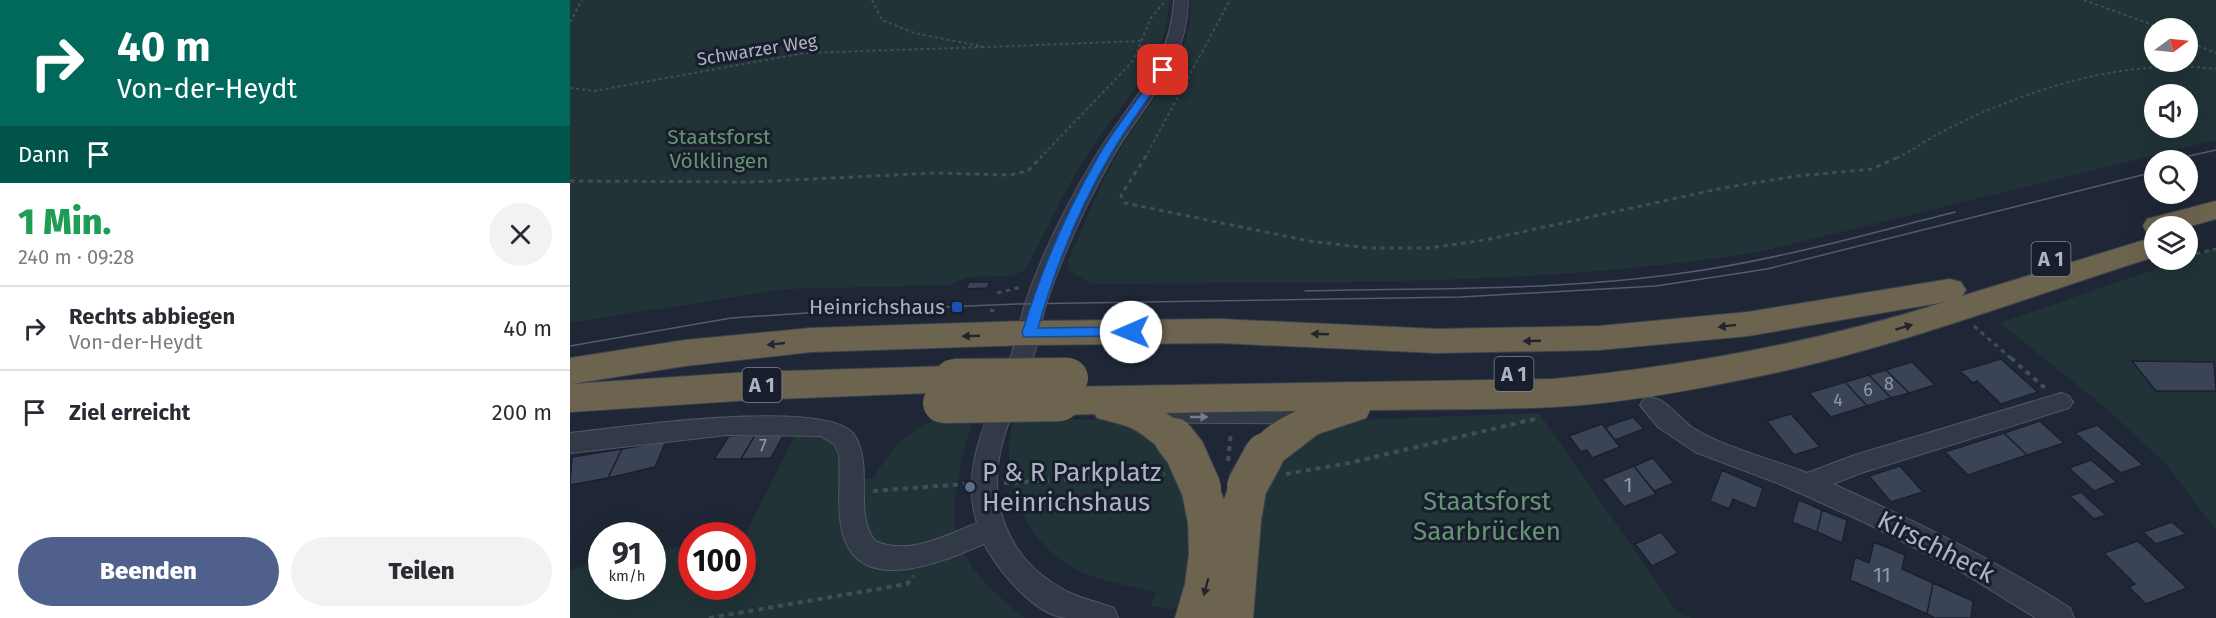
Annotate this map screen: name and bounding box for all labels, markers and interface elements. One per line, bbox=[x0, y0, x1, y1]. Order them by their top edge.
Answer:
north arrow bbox=[2144, 18, 2198, 72]
map controls bbox=[2144, 18, 2198, 270]
text: 40 m bbox=[117, 22, 211, 72]
icon: right bbox=[18, 24, 96, 102]
street label: Schwarzer Weg bbox=[695, 30, 819, 70]
pin bbox=[1137, 44, 1188, 95]
icon: arrive bbox=[1146, 53, 1179, 86]
text: Von-der-Heydt bbox=[117, 73, 297, 105]
button: sound bbox=[2144, 84, 2198, 138]
park label: Staatsforst Völklingen bbox=[667, 124, 771, 174]
icon: arrive bbox=[82, 138, 115, 171]
text: Dann bbox=[18, 141, 70, 168]
button: search bbox=[2144, 150, 2198, 204]
text: 1 Min. bbox=[18, 200, 111, 244]
button: close bbox=[489, 203, 552, 266]
button: layers bbox=[2144, 216, 2198, 270]
road number: A 1 bbox=[2032, 242, 2070, 276]
text: 240 m · 09:28 bbox=[18, 245, 134, 269]
place label: Heinrichshaus bbox=[809, 294, 945, 320]
marker: Heinrichshaus bbox=[950, 300, 964, 314]
position arrow bbox=[1099, 300, 1163, 364]
text: Rechts abbiegen bbox=[69, 303, 235, 330]
icon: right bbox=[18, 312, 51, 345]
text: 40 m bbox=[503, 315, 552, 342]
one-way arrow bbox=[1717, 322, 1736, 331]
one-way arrow bbox=[1895, 322, 1913, 331]
text: Von-der-Heydt bbox=[69, 330, 202, 354]
one-way arrow bbox=[1310, 330, 1329, 339]
one-way arrow bbox=[961, 331, 980, 340]
one-way arrow bbox=[1523, 336, 1542, 345]
one-way arrow bbox=[767, 339, 786, 349]
road number: A 1 bbox=[1494, 357, 1534, 391]
road number: A 1 bbox=[742, 368, 782, 402]
house number: 8 bbox=[1884, 373, 1894, 395]
house number: 6 bbox=[1863, 379, 1873, 401]
house number: 4 bbox=[1833, 389, 1843, 411]
icon: arrive bbox=[18, 396, 51, 429]
text: Ziel erreicht bbox=[69, 399, 190, 426]
text: 200 m bbox=[492, 399, 552, 426]
one-way arrow bbox=[1190, 412, 1209, 422]
house number: 7 bbox=[759, 435, 767, 457]
place label: P & R Parkplatz Heinrichshaus bbox=[982, 457, 1161, 518]
house number: 1 bbox=[1623, 472, 1633, 498]
marker: P & R Parkplatz Heinrichshaus bbox=[963, 480, 977, 494]
park label: Staatsforst Saarbrücken bbox=[1413, 486, 1561, 547]
street label: Kirschheck bbox=[1872, 504, 2000, 590]
speed limit sign: 100 bbox=[678, 522, 756, 600]
text: 91 bbox=[612, 536, 642, 572]
button: Beenden bbox=[18, 537, 279, 606]
button: Teilen bbox=[291, 537, 552, 606]
house number: 11 bbox=[1873, 562, 1891, 588]
text: km/h bbox=[608, 567, 646, 585]
one-way arrow bbox=[1201, 578, 1210, 596]

